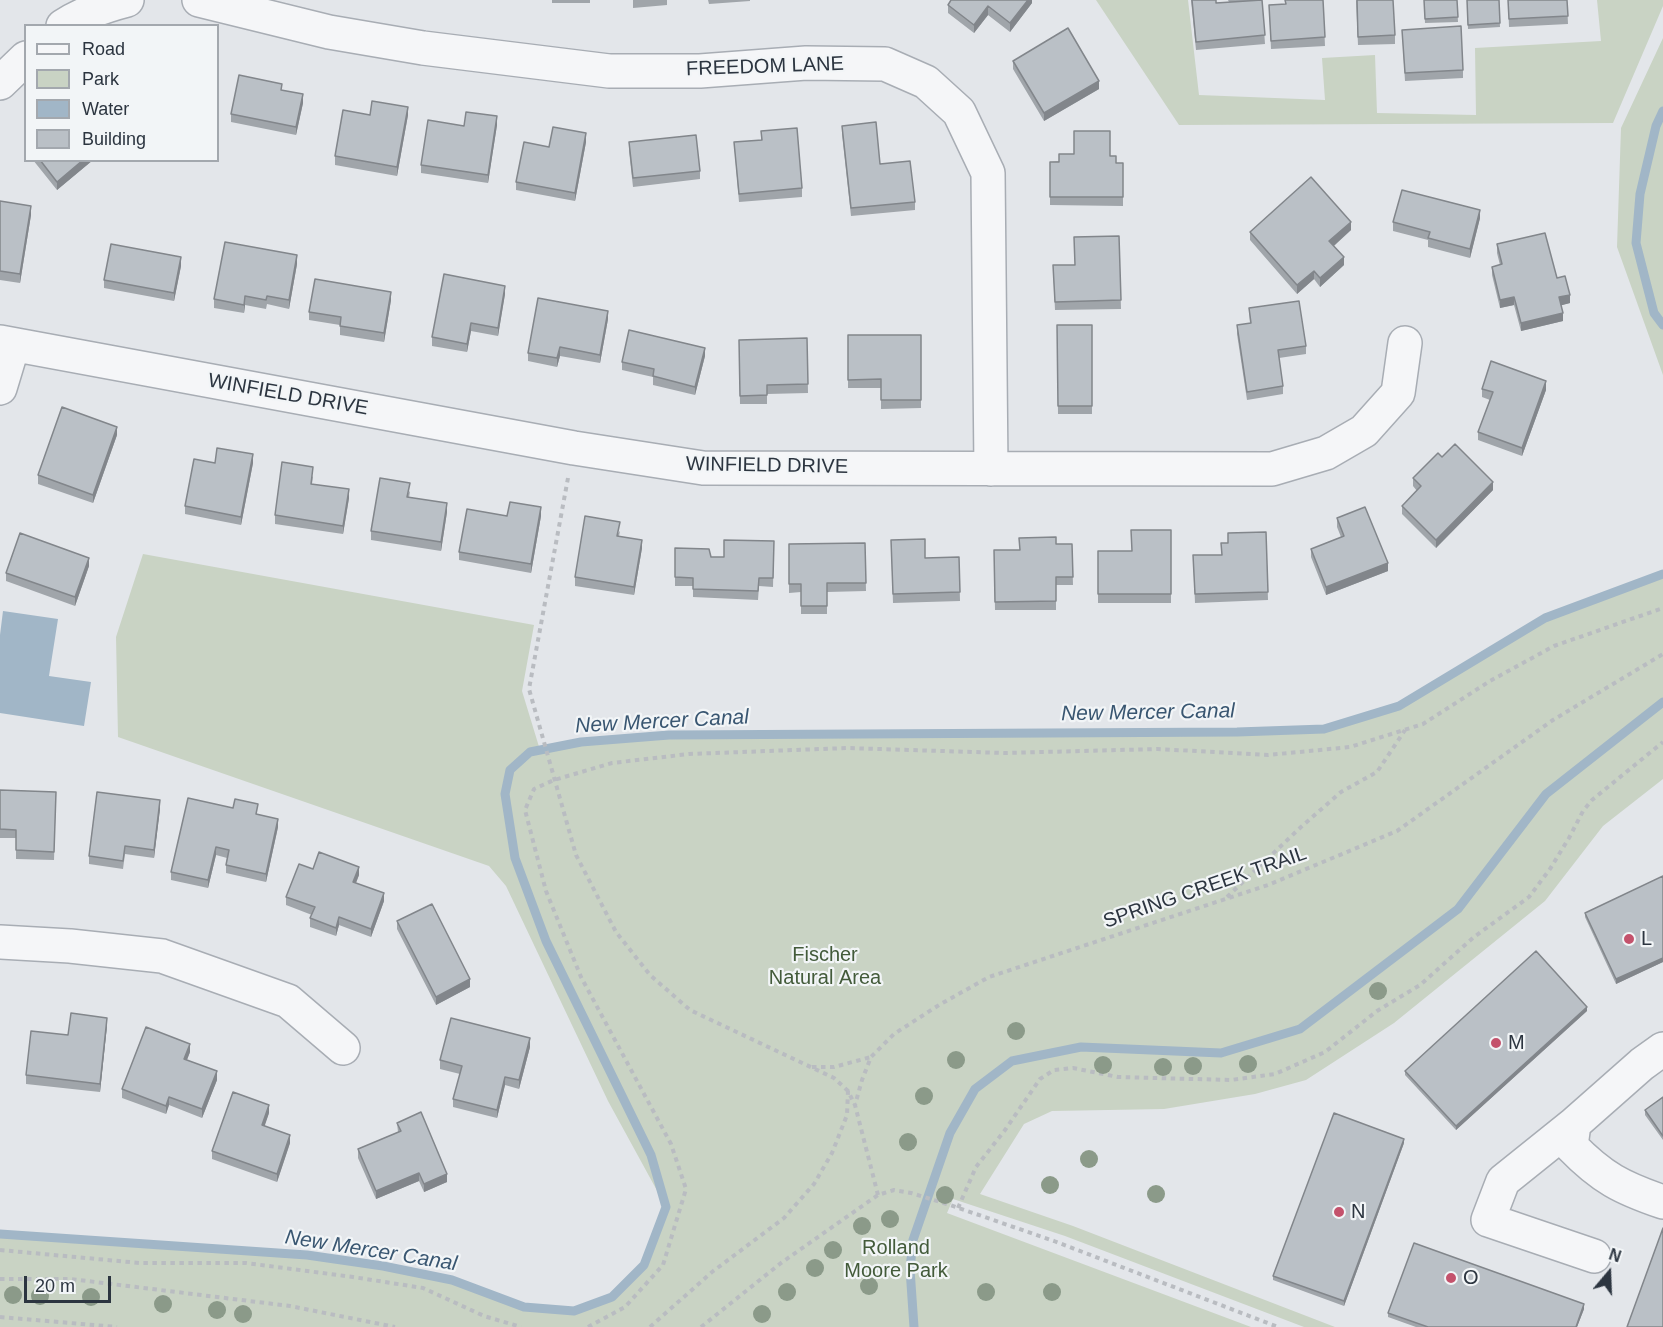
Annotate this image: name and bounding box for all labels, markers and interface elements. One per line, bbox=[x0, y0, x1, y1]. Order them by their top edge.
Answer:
legend bbox=[24, 24, 219, 162]
text: Road bbox=[82, 39, 125, 59]
street label: FREEDOM LANE bbox=[686, 52, 844, 82]
text: Park bbox=[82, 69, 119, 89]
text: Water bbox=[82, 99, 129, 119]
text: Building bbox=[82, 129, 146, 149]
street label: WINFIELD DRIVE bbox=[206, 369, 370, 421]
street label: WINFIELD DRIVE bbox=[686, 453, 848, 479]
water label: New Mercer Canal bbox=[1061, 699, 1235, 727]
water label: New Mercer Canal bbox=[575, 705, 749, 739]
street label: SPRING CREEK TRAIL bbox=[1100, 842, 1310, 934]
place label: L bbox=[1641, 927, 1652, 951]
marker: L bbox=[1622, 932, 1636, 946]
park label: Fischer Natural Area bbox=[769, 943, 881, 990]
place label: M bbox=[1508, 1031, 1525, 1055]
marker: M bbox=[1489, 1036, 1503, 1050]
place label: N bbox=[1351, 1200, 1365, 1224]
marker: N bbox=[1332, 1205, 1346, 1219]
water label: New Mercer Canal bbox=[283, 1225, 459, 1277]
park label: Rolland Moore Park bbox=[844, 1236, 948, 1283]
north arrow bbox=[1579, 1243, 1639, 1303]
text: N bbox=[1607, 1246, 1623, 1265]
scale bar bbox=[27, 1264, 114, 1302]
place label: O bbox=[1463, 1266, 1479, 1290]
marker: O bbox=[1444, 1271, 1458, 1285]
text: 20 m bbox=[35, 1276, 75, 1296]

